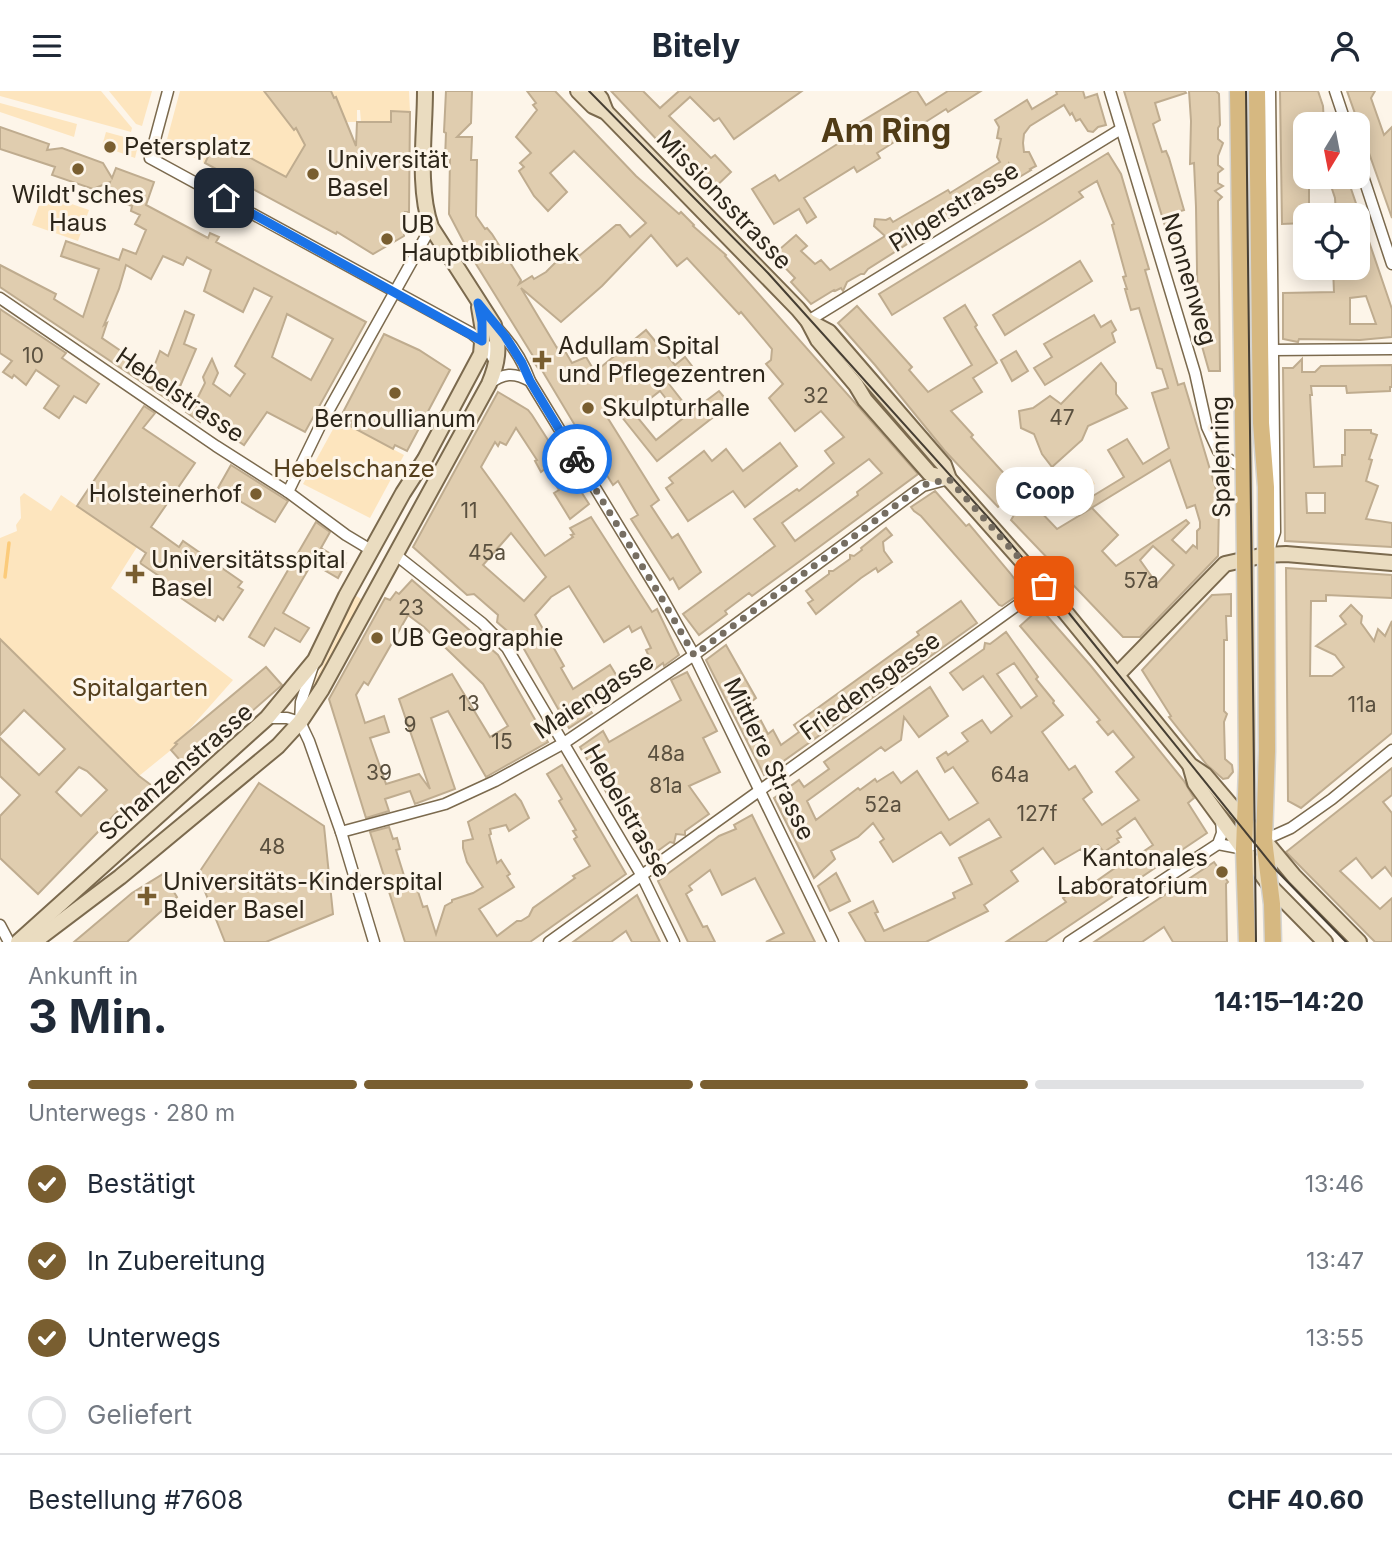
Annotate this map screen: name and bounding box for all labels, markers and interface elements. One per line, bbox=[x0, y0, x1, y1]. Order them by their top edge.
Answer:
text: Bitely bbox=[652, 26, 740, 65]
icon: menu bbox=[28, 27, 66, 65]
icon: person bbox=[1326, 27, 1364, 65]
district label: Am Ring bbox=[821, 111, 951, 150]
north arrow bbox=[1293, 112, 1370, 189]
map controls bbox=[1293, 112, 1370, 280]
street label: Missionsstrasse bbox=[651, 124, 798, 275]
place label: Petersplatz bbox=[124, 132, 252, 161]
marker: Petersplatz bbox=[102, 139, 118, 155]
place label: Universität Basel bbox=[327, 145, 449, 202]
street label: Pilgerstrasse bbox=[884, 155, 1024, 258]
marker: Wildt'sches Haus bbox=[70, 161, 86, 177]
marker: Universität Basel bbox=[305, 166, 321, 182]
pin bbox=[194, 168, 254, 228]
icon: home bbox=[205, 179, 243, 217]
place label: Wildt'sches Haus bbox=[12, 180, 144, 237]
button: locate bbox=[1293, 203, 1370, 280]
street label: Nonnenweg bbox=[1156, 209, 1223, 349]
place label: UB Hauptbibliothek bbox=[401, 210, 579, 267]
marker: UB Hauptbibliothek bbox=[379, 231, 395, 247]
place label: Adullam Spital und Pflegezentren bbox=[558, 331, 766, 388]
street label: Hebelstrasse bbox=[111, 341, 250, 448]
house number: 10 bbox=[22, 343, 44, 368]
marker: Adullam Spital und Pflegezentren bbox=[532, 350, 552, 370]
house number: 32 bbox=[803, 383, 829, 408]
marker: Bernoullianum bbox=[387, 385, 403, 401]
place label: Skulpturhalle bbox=[602, 393, 750, 422]
street label: Spalenring bbox=[1205, 396, 1236, 518]
marker: Skulpturhalle bbox=[580, 400, 596, 416]
place label: Bernoullianum bbox=[314, 404, 476, 433]
house number: 47 bbox=[1049, 405, 1075, 430]
courier bbox=[542, 424, 612, 494]
icon: bike bbox=[558, 440, 596, 478]
park label: Hebelschanze bbox=[273, 454, 435, 483]
callout: Coop bbox=[995, 467, 1093, 516]
text: Coop bbox=[1015, 477, 1075, 505]
place label: Holsteinerhof bbox=[89, 479, 242, 508]
marker: Holsteinerhof bbox=[248, 486, 264, 502]
house number: 11 bbox=[460, 498, 478, 523]
house number: 45a bbox=[468, 540, 506, 565]
place label: Universitätsspital Basel bbox=[151, 545, 346, 602]
pin bbox=[1014, 556, 1074, 616]
marker: Universitätsspital Basel bbox=[125, 564, 145, 584]
icon: bag bbox=[1025, 567, 1063, 605]
house number: 57a bbox=[1123, 568, 1159, 593]
house number: 23 bbox=[398, 595, 424, 620]
place label: UB Geographie bbox=[391, 623, 564, 652]
street label: Friedensgasse bbox=[794, 625, 945, 746]
marker: UB Geographie bbox=[369, 630, 385, 646]
street label: Maiengasse bbox=[529, 646, 659, 745]
park label: Spitalgarten bbox=[72, 673, 208, 702]
street label: Mittlere Strasse bbox=[718, 673, 821, 845]
house number: 13 bbox=[458, 691, 480, 716]
house number: 11a bbox=[1348, 692, 1376, 717]
street label: Schanzenstrasse bbox=[93, 697, 259, 846]
house number: 9 bbox=[403, 712, 417, 737]
house number: 15 bbox=[491, 729, 513, 754]
street label: Hebelstrasse bbox=[578, 739, 677, 882]
house number: 48a bbox=[647, 741, 685, 766]
house number: 39 bbox=[366, 760, 392, 785]
house number: 64a bbox=[991, 762, 1029, 787]
house number: 81a bbox=[649, 773, 683, 798]
house number: 52a bbox=[864, 792, 902, 817]
house number: 127f bbox=[1016, 801, 1058, 826]
house number: 48 bbox=[259, 834, 285, 859]
place label: Kantonales Laboratorium bbox=[1057, 843, 1208, 900]
marker: Kantonales Laboratorium bbox=[1214, 864, 1230, 880]
place label: Universitäts-Kinderspital Beider Basel bbox=[163, 867, 443, 924]
marker: Universitäts-Kinderspital Beider Basel bbox=[137, 886, 157, 906]
text: Ankunft in bbox=[28, 962, 138, 990]
text: 14:15–14:20 bbox=[1214, 986, 1364, 1017]
text: 3 Min. bbox=[28, 988, 168, 1044]
text: Unterwegs · 280 m bbox=[28, 1099, 235, 1127]
icon: check bbox=[28, 1165, 66, 1203]
text: Bestätigt bbox=[87, 1168, 195, 1199]
text: 13:46 bbox=[1305, 1170, 1364, 1198]
icon: check bbox=[28, 1242, 66, 1280]
text: In Zubereitung bbox=[87, 1245, 265, 1276]
text: 13:47 bbox=[1306, 1247, 1364, 1275]
icon: check bbox=[28, 1319, 66, 1357]
text: Unterwegs bbox=[87, 1322, 221, 1353]
text: 13:55 bbox=[1306, 1324, 1364, 1352]
text: Geliefert bbox=[87, 1399, 192, 1430]
text: Bestellung #7608 bbox=[28, 1484, 243, 1515]
text: CHF 40.60 bbox=[1227, 1484, 1364, 1515]

